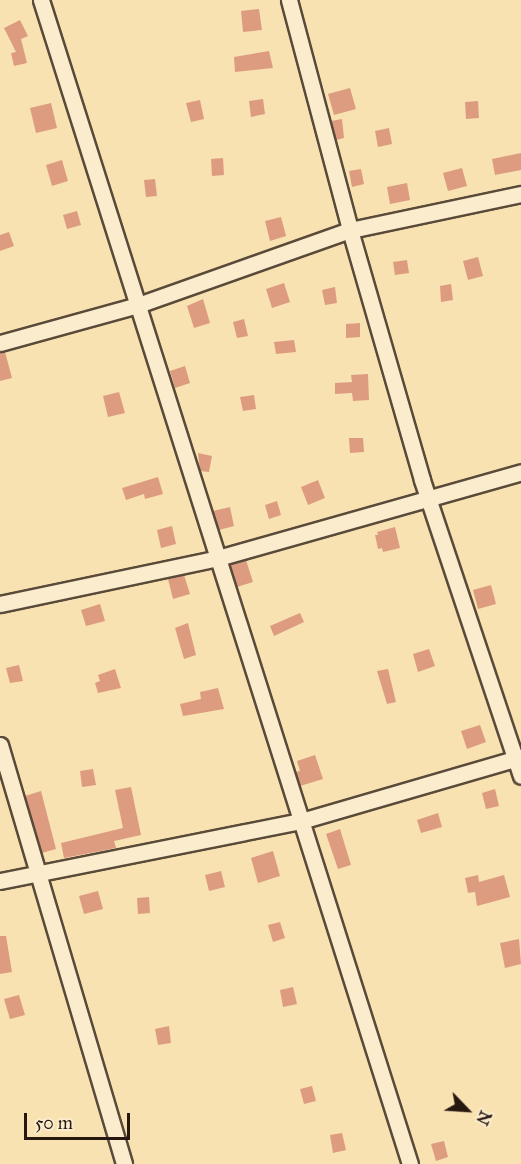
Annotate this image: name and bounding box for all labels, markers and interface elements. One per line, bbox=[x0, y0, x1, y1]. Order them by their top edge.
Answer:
north arrow bbox=[437, 1080, 497, 1140]
scale bar bbox=[27, 1101, 134, 1139]
text: N bbox=[472, 1108, 495, 1128]
text: 50 m bbox=[35, 1112, 73, 1134]

